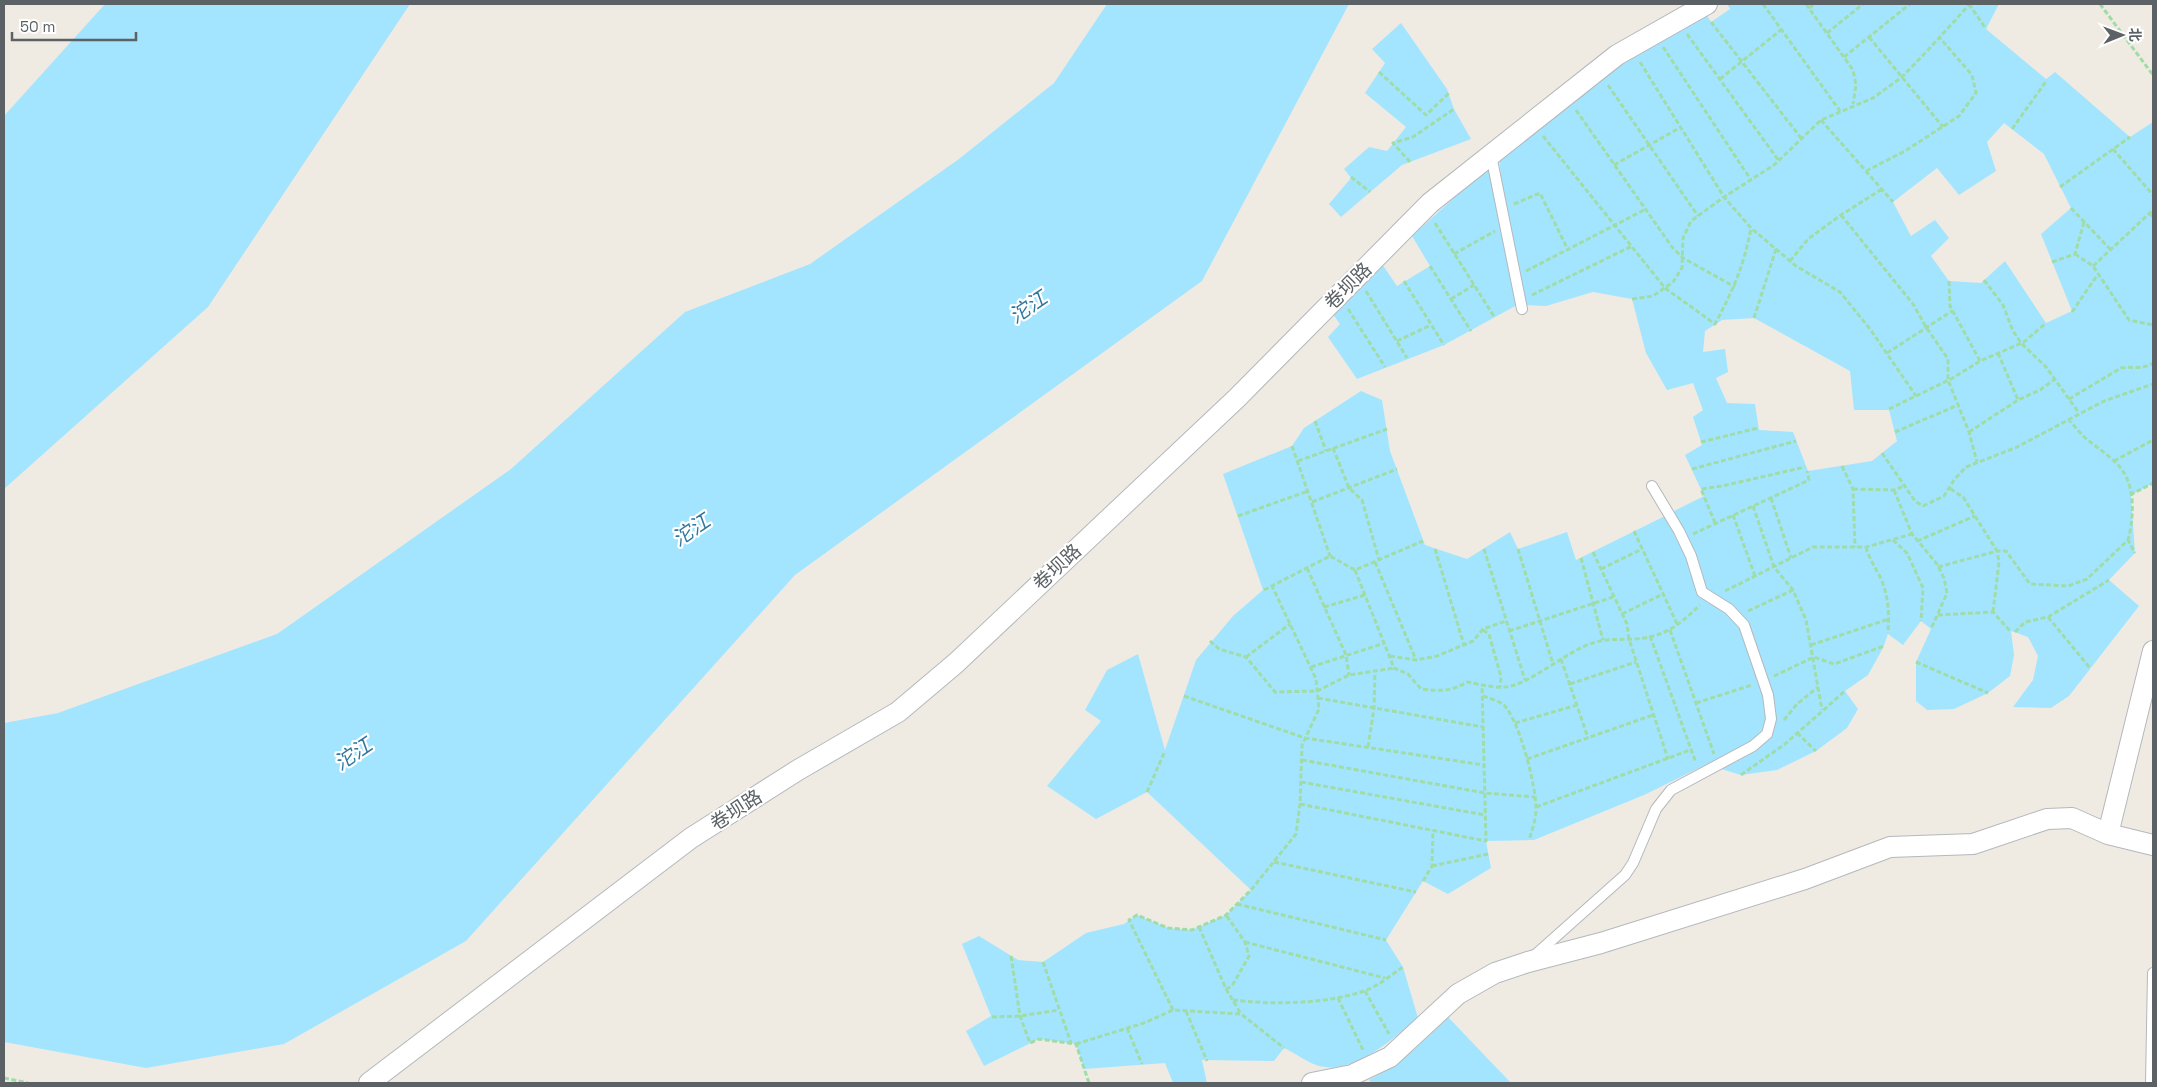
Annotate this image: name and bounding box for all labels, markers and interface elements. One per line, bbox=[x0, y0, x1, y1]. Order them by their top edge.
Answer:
scale bar bbox=[12, 10, 136, 42]
north arrow bbox=[2097, 10, 2147, 60]
text: 50 m bbox=[20, 17, 55, 36]
text: 北 bbox=[2126, 28, 2144, 42]
street label: 卷坝路 bbox=[1319, 257, 1377, 315]
water label: 沱江 bbox=[1004, 284, 1054, 329]
water label: 沱江 bbox=[667, 507, 717, 552]
street label: 卷坝路 bbox=[1028, 538, 1086, 596]
water label: 沱江 bbox=[329, 731, 379, 776]
street label: 卷坝路 bbox=[705, 784, 767, 836]

